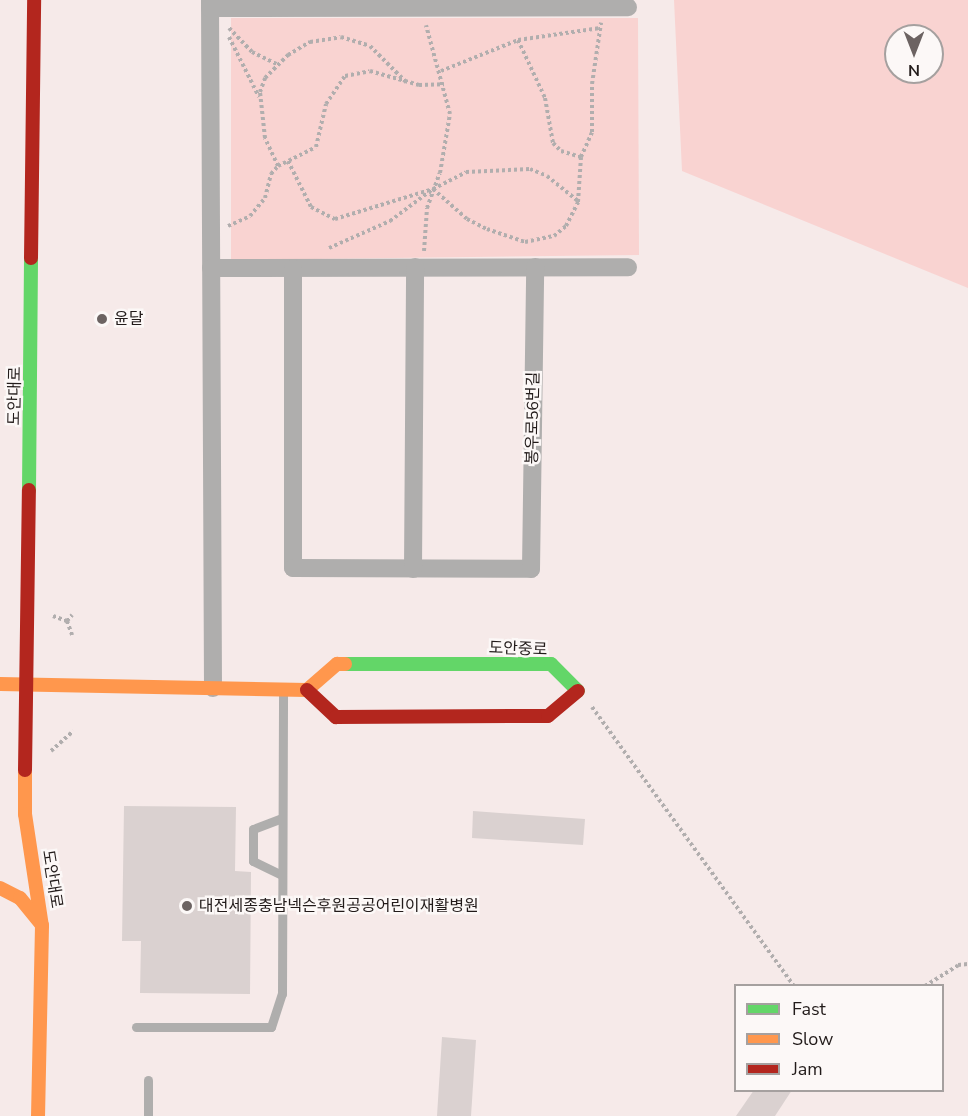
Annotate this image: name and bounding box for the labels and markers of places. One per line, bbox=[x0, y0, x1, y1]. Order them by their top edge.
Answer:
place label: 윤달 bbox=[114, 309, 143, 329]
marker: 윤달 bbox=[95, 312, 109, 326]
place label: 대전세종충남넥슨후원공공어린이재활병원 bbox=[199, 896, 479, 916]
marker: 대전세종충남넥슨후원공공어린이재활병원 bbox=[180, 899, 194, 913]

